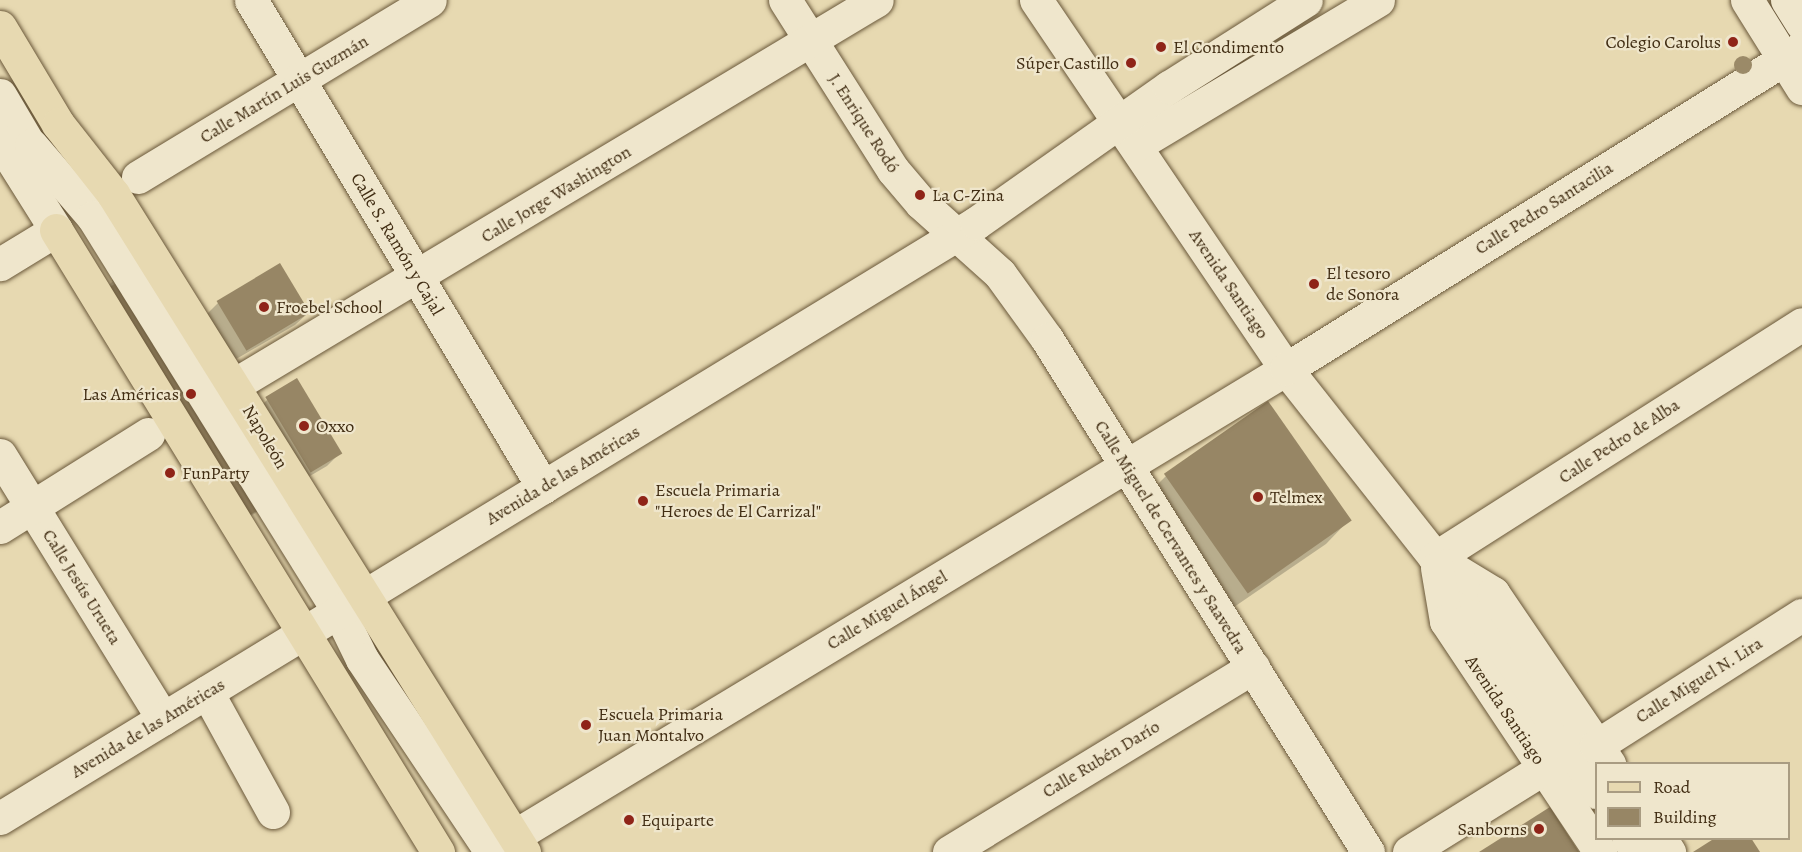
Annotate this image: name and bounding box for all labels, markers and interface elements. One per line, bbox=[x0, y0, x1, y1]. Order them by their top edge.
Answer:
street label: Calle Martín Luis Guzmán bbox=[196, 30, 372, 148]
place label: Colegio Carolus bbox=[1606, 31, 1721, 53]
marker: Colegio Carolus bbox=[1726, 35, 1740, 49]
place label: El Condimento bbox=[1173, 36, 1284, 58]
marker: El Condimento bbox=[1154, 40, 1168, 54]
place label: Súper Castillo bbox=[1016, 52, 1119, 74]
marker: Súper Castillo bbox=[1124, 56, 1138, 70]
street label: J. Enrique Rodó bbox=[824, 69, 904, 177]
street label: Calle Jorge Washington bbox=[477, 141, 635, 247]
street label: Calle Pedro Santacilia bbox=[1471, 157, 1617, 259]
street label: Calle S. Ramón y Cajal bbox=[346, 169, 448, 319]
place label: La C-Zina bbox=[932, 184, 1004, 206]
marker: La C-Zina bbox=[913, 188, 927, 202]
street label: Avenida Santiago bbox=[1184, 225, 1274, 343]
place label: El tesoro de Sonora bbox=[1326, 263, 1399, 306]
marker: El tesoro de Sonora bbox=[1307, 277, 1321, 291]
place label: Froebel School bbox=[276, 296, 383, 318]
marker: Froebel School bbox=[257, 300, 271, 314]
place label: Las Américas bbox=[82, 383, 179, 405]
marker: Las Américas bbox=[184, 387, 198, 401]
street label: Calle Pedro de Alba bbox=[1555, 394, 1683, 488]
street label: Napoleón bbox=[238, 401, 292, 473]
place label: Oxxo bbox=[316, 415, 354, 437]
street label: Calle Miguel de Cervantes y Saavedra bbox=[1090, 416, 1252, 658]
marker: Oxxo bbox=[297, 419, 311, 433]
street label: Avenida de las Américas bbox=[482, 421, 644, 529]
place label: FunParty bbox=[182, 462, 249, 484]
marker: FunParty bbox=[163, 466, 177, 480]
place label: Escuela Primaria "Heroes de El Carrizal" bbox=[655, 480, 821, 522]
place label: Telmex bbox=[1270, 486, 1322, 508]
marker: Telmex bbox=[1251, 490, 1265, 504]
marker: Escuela Primaria "Heroes de El Carrizal" bbox=[636, 494, 650, 508]
street label: Calle Jesús Urueta bbox=[38, 525, 126, 649]
street label: Calle Miguel Ángel bbox=[823, 566, 951, 654]
street label: Calle Miguel N. Lira bbox=[1631, 632, 1767, 728]
street label: Avenida Santiago bbox=[1460, 651, 1550, 769]
street label: Avenida de las Américas bbox=[67, 674, 229, 782]
place label: Escuela Primaria Juan Montalvo bbox=[598, 704, 723, 746]
street label: Calle Rubén Darío bbox=[1038, 716, 1164, 802]
marker: Escuela Primaria Juan Montalvo bbox=[579, 718, 593, 732]
legend bbox=[1595, 762, 1790, 840]
text: Road bbox=[1653, 775, 1690, 799]
text: Building bbox=[1653, 805, 1717, 829]
place label: Equiparte bbox=[641, 809, 714, 831]
marker: Equiparte bbox=[622, 813, 636, 827]
place label: Sanborns bbox=[1457, 818, 1527, 840]
marker: Sanborns bbox=[1532, 822, 1546, 836]

